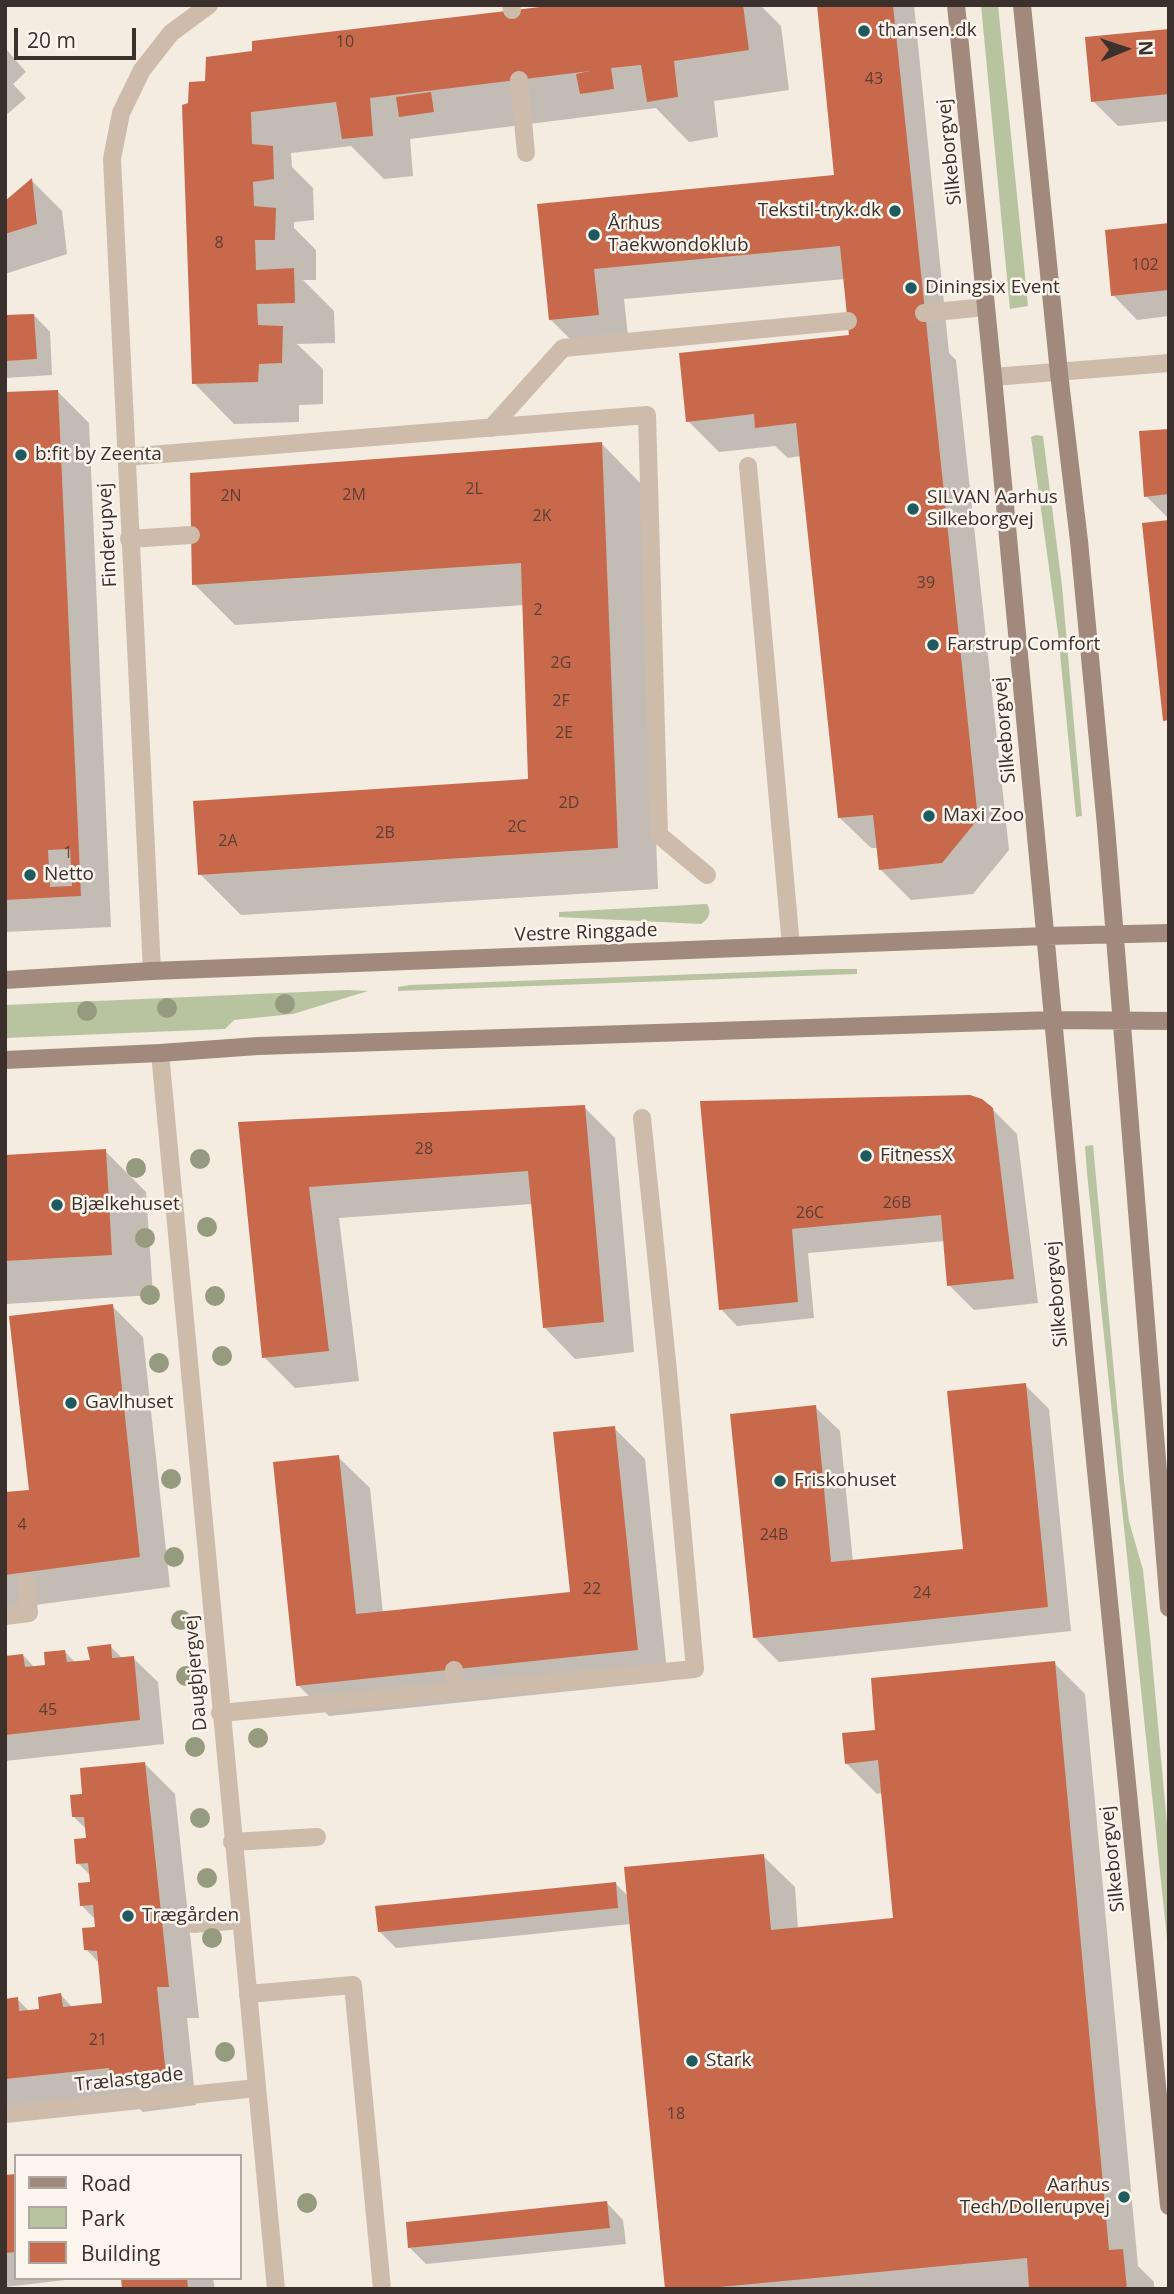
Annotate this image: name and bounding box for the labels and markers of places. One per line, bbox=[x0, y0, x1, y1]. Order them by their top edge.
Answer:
place label: thansen.dk bbox=[878, 20, 977, 42]
marker: thansen.dk bbox=[856, 23, 872, 39]
place label: Tekstil-tryk.dk bbox=[758, 200, 881, 222]
marker: Tekstil-tryk.dk bbox=[887, 203, 903, 219]
place label: Århus Taekwondoklub bbox=[608, 213, 749, 257]
marker: Århus Taekwondoklub bbox=[586, 227, 602, 243]
place label: Diningsix Event bbox=[925, 277, 1060, 299]
marker: Diningsix Event bbox=[903, 280, 919, 296]
place label: b:fit by Zeenta bbox=[35, 444, 162, 466]
marker: b:fit by Zeenta bbox=[13, 447, 29, 463]
place label: SILVAN Aarhus Silkeborgvej bbox=[927, 487, 1058, 531]
marker: SILVAN Aarhus Silkeborgvej bbox=[905, 501, 921, 517]
place label: Farstrup Comfort bbox=[947, 634, 1100, 656]
marker: Farstrup Comfort bbox=[925, 637, 941, 653]
place label: Maxi Zoo bbox=[943, 805, 1024, 827]
marker: Maxi Zoo bbox=[921, 808, 937, 824]
place label: Netto bbox=[44, 864, 94, 886]
marker: Netto bbox=[22, 867, 38, 883]
place label: FitnessX bbox=[880, 1145, 953, 1167]
marker: FitnessX bbox=[858, 1148, 874, 1164]
place label: Bjælkehuset bbox=[71, 1194, 180, 1216]
marker: Bjælkehuset bbox=[49, 1197, 65, 1213]
place label: Gavlhuset bbox=[85, 1392, 173, 1414]
marker: Gavlhuset bbox=[63, 1395, 79, 1411]
place label: Friskohuset bbox=[794, 1470, 897, 1492]
marker: Friskohuset bbox=[772, 1473, 788, 1489]
place label: Trægården bbox=[142, 1905, 239, 1927]
marker: Trægården bbox=[120, 1908, 136, 1924]
place label: Stark bbox=[706, 2050, 751, 2072]
marker: Stark bbox=[684, 2053, 700, 2069]
place label: Aarhus Tech/Dollerupvej bbox=[960, 2175, 1110, 2219]
marker: Aarhus Tech/Dollerupvej bbox=[1116, 2189, 1132, 2205]

